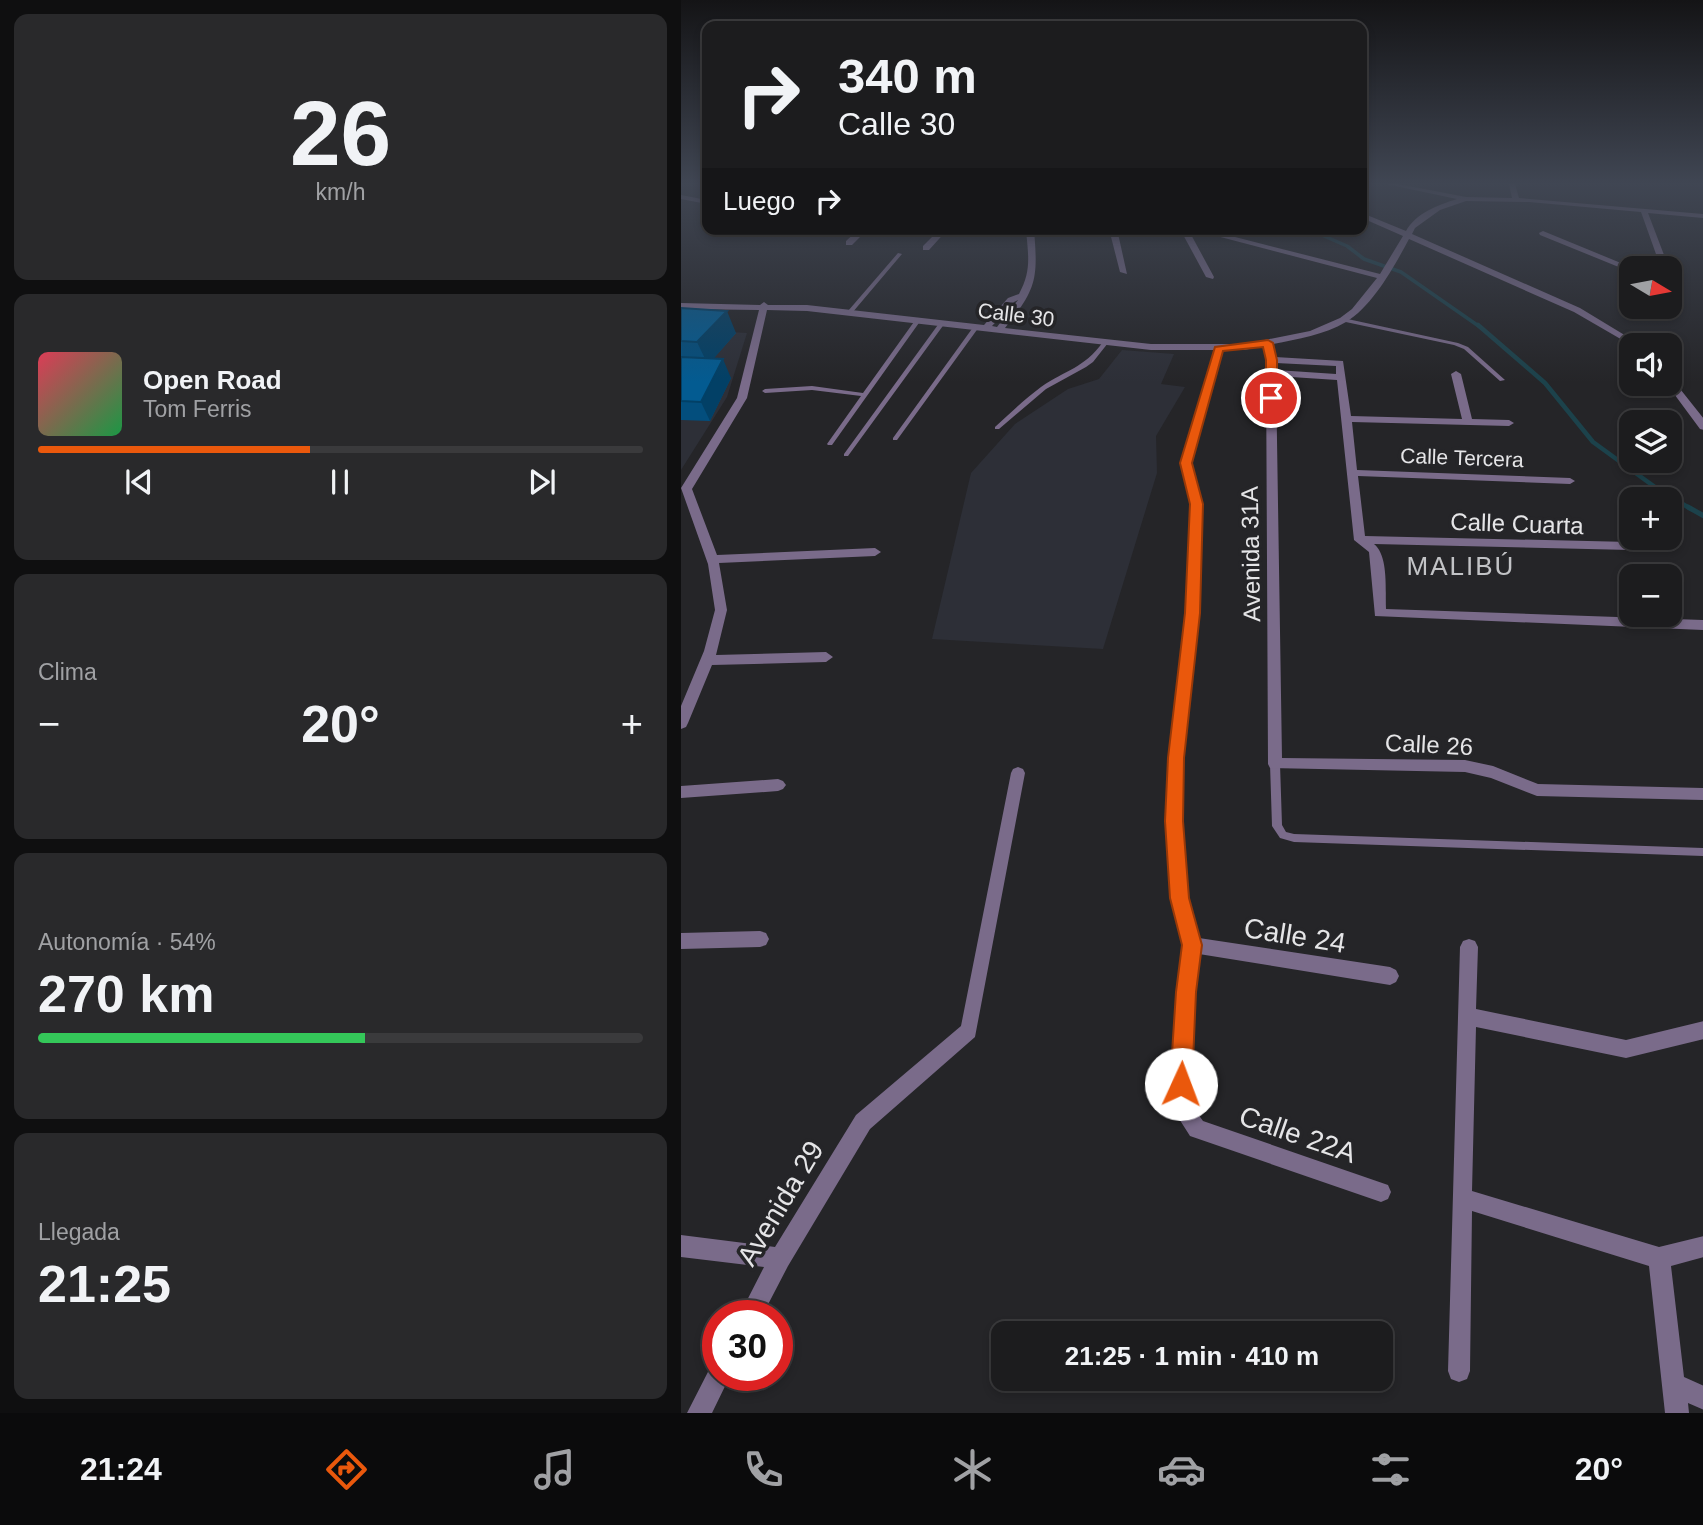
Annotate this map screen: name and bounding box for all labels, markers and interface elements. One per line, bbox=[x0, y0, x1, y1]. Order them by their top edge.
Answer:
icon: right bbox=[723, 49, 814, 140]
text: 340 m bbox=[838, 49, 977, 103]
text: 26 bbox=[290, 83, 391, 184]
text: Calle 30 bbox=[838, 106, 955, 142]
text: km/h bbox=[316, 179, 365, 205]
icon: right bbox=[809, 182, 847, 220]
text: Luego bbox=[723, 186, 795, 216]
north arrow bbox=[1619, 256, 1682, 318]
map controls bbox=[1619, 256, 1682, 627]
street label: Calle 30 bbox=[976, 298, 1056, 331]
button: sound bbox=[1619, 333, 1682, 396]
text: Open Road bbox=[143, 365, 282, 395]
pin bbox=[1241, 368, 1301, 428]
icon: arrive bbox=[1252, 379, 1290, 417]
text: Tom Ferris bbox=[143, 396, 252, 422]
button: layers bbox=[1619, 410, 1682, 473]
street label: Calle Tercera bbox=[1400, 444, 1524, 471]
icon: previous bbox=[120, 463, 158, 501]
icon: pause bbox=[321, 463, 359, 501]
icon: next bbox=[523, 463, 561, 501]
street label: Avenida 31A bbox=[1236, 486, 1265, 622]
button: + bbox=[1619, 487, 1682, 550]
street label: Calle Cuarta bbox=[1450, 508, 1585, 539]
district label: MALIBÚ bbox=[1407, 551, 1515, 581]
button: − bbox=[1619, 564, 1682, 627]
text: Clima bbox=[38, 659, 97, 685]
text: 20° bbox=[301, 695, 380, 753]
text: − bbox=[38, 703, 60, 745]
text: + bbox=[621, 703, 643, 745]
street label: Calle 26 bbox=[1384, 729, 1474, 760]
street label: Calle 24 bbox=[1242, 912, 1348, 959]
text: Autonomía · 54% bbox=[38, 929, 216, 955]
text: 270 km bbox=[38, 965, 214, 1023]
position arrow bbox=[1144, 1047, 1218, 1121]
street label: Calle 22A bbox=[1235, 1100, 1361, 1169]
street label: Avenida 29 bbox=[731, 1135, 830, 1271]
text: Llegada bbox=[38, 1219, 120, 1245]
text: 21:25 bbox=[38, 1255, 171, 1313]
speed limit sign: 30 bbox=[702, 1300, 793, 1391]
text: 21:25 · 1 min · 410 m bbox=[1065, 1341, 1319, 1371]
icon: directions bbox=[322, 1445, 371, 1494]
icon: music bbox=[530, 1445, 579, 1494]
icon: phone bbox=[739, 1445, 788, 1494]
icon: climate bbox=[948, 1445, 997, 1494]
icon: car bbox=[1157, 1445, 1206, 1494]
icon: filters bbox=[1366, 1445, 1415, 1494]
text: 21:24 bbox=[80, 1451, 162, 1487]
text: 20° bbox=[1575, 1451, 1623, 1487]

